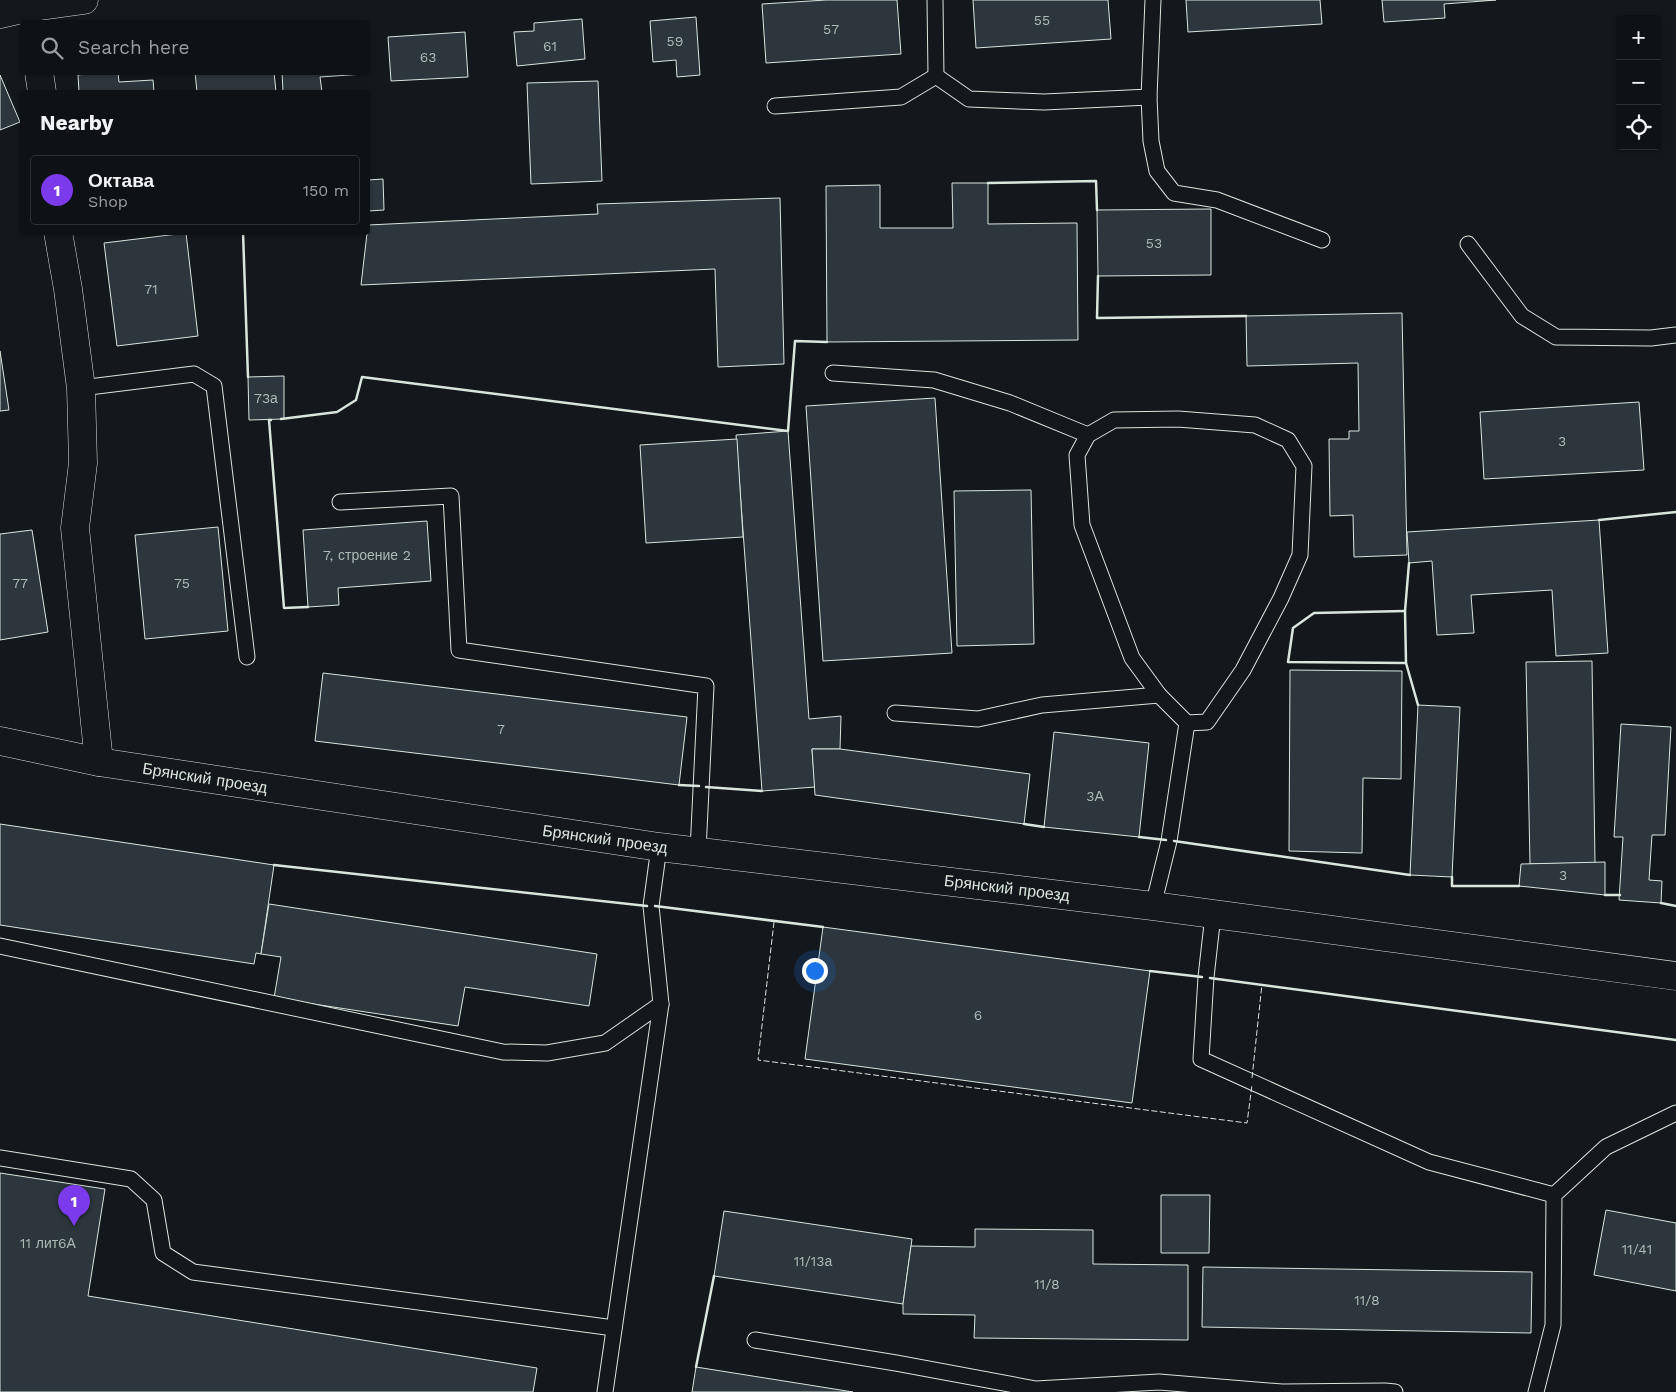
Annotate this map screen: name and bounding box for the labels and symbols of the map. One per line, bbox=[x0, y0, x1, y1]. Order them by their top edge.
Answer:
house number: 55 bbox=[1034, 12, 1050, 28]
house number: 57 bbox=[823, 21, 839, 37]
house number: 59 bbox=[667, 33, 683, 49]
house number: 61 bbox=[543, 38, 557, 54]
house number: 63 bbox=[420, 49, 436, 65]
house number: 53 bbox=[1146, 235, 1162, 251]
house number: 71 bbox=[144, 281, 158, 297]
house number: 73а bbox=[254, 390, 278, 406]
house number: 3 bbox=[1558, 433, 1566, 449]
house number: 7, строение 2 bbox=[323, 547, 411, 563]
house number: 77 bbox=[12, 575, 28, 591]
house number: 75 bbox=[174, 575, 190, 591]
house number: 7 bbox=[497, 721, 505, 737]
street label: Брянский проезд bbox=[141, 759, 270, 797]
house number: 3А bbox=[1086, 788, 1104, 804]
street label: Брянский проезд bbox=[541, 821, 670, 857]
house number: 3 bbox=[1559, 867, 1567, 883]
street label: Брянский проезд bbox=[943, 871, 1072, 905]
your location bbox=[802, 958, 828, 984]
house number: 6 bbox=[974, 1007, 982, 1023]
pin: 1 bbox=[58, 1185, 90, 1226]
house number: 11 лит6А bbox=[20, 1235, 77, 1251]
house number: 11/41 bbox=[1622, 1241, 1652, 1257]
house number: 11/13а bbox=[794, 1253, 832, 1269]
house number: 11/8 bbox=[1034, 1276, 1060, 1292]
house number: 11/8 bbox=[1354, 1292, 1380, 1308]

